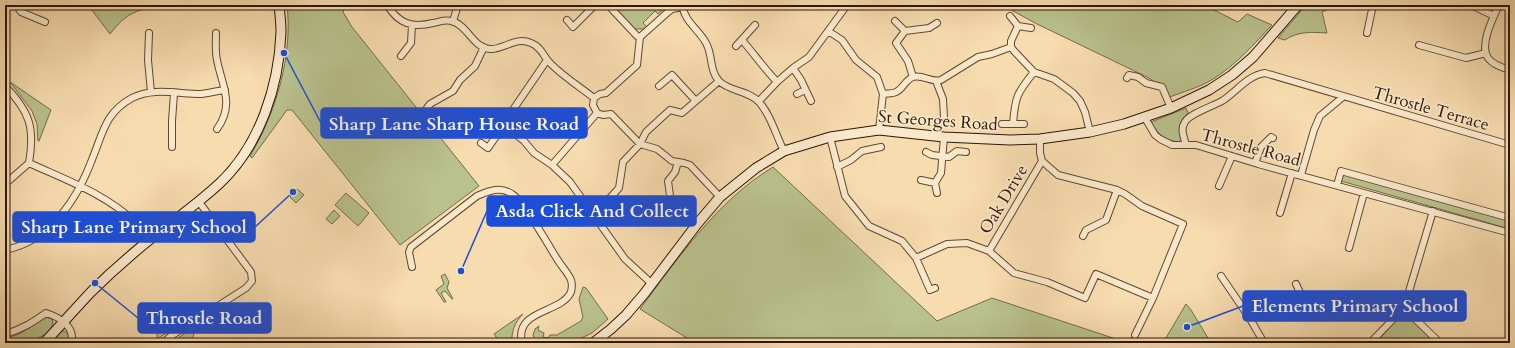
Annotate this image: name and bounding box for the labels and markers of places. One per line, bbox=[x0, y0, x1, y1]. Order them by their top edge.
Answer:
callout: Sharp Lane Sharp House Road bbox=[321, 108, 587, 138]
callout: Asda Click And Collect bbox=[487, 196, 696, 226]
callout: Sharp Lane Primary School bbox=[13, 212, 255, 242]
callout: Elements Primary School bbox=[1243, 291, 1466, 321]
callout: Throstle Road bbox=[138, 303, 271, 333]

